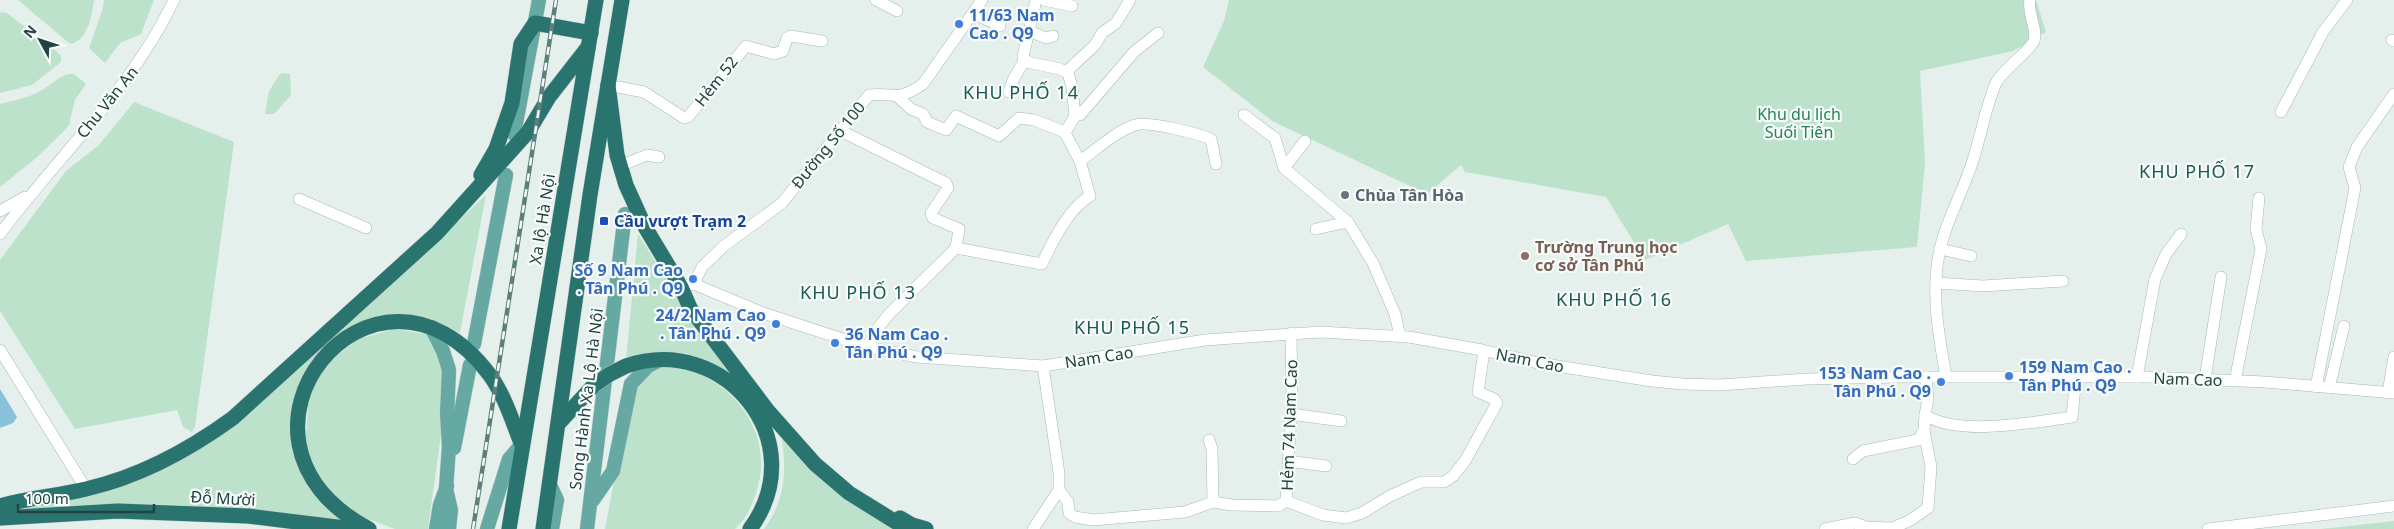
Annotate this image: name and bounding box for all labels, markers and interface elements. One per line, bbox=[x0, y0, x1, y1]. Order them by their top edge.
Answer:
place label: 11/63 Nam Cao . Q9 bbox=[969, 4, 1055, 44]
north arrow bbox=[15, 15, 65, 65]
marker: 11/63 Nam Cao . Q9 bbox=[953, 18, 965, 30]
text: N bbox=[19, 21, 41, 42]
street label: Hẻm 52 bbox=[689, 51, 743, 111]
street label: Chu Văn An bbox=[71, 61, 143, 143]
district label: KHU PHỐ 14 bbox=[963, 80, 1079, 104]
street label: Đường Số 100 bbox=[786, 97, 870, 193]
park label: Khu du lịch Suối Tiên bbox=[1757, 103, 1841, 143]
district label: KHU PHỐ 17 bbox=[2139, 159, 2255, 183]
street label: Xa lộ Hà Nội bbox=[524, 172, 560, 266]
place label: Chùa Tân Hòa bbox=[1355, 184, 1464, 206]
marker: Chùa Tân Hòa bbox=[1339, 189, 1351, 201]
place label: Cầu vượt Trạm 2 bbox=[614, 210, 746, 232]
marker: Cầu vượt Trạm 2 bbox=[598, 215, 610, 227]
place label: Trường Trung học cơ sở Tân Phú bbox=[1535, 236, 1678, 276]
marker: Trường Trung học cơ sở Tân Phú bbox=[1519, 250, 1531, 262]
place label: Số 9 Nam Cao . Tân Phú . Q9 bbox=[575, 259, 683, 299]
marker: Số 9 Nam Cao . Tân Phú . Q9 bbox=[687, 273, 699, 285]
district label: KHU PHỐ 13 bbox=[800, 280, 916, 304]
district label: KHU PHỐ 16 bbox=[1556, 287, 1672, 311]
place label: 24/2 Nam Cao . Tân Phú . Q9 bbox=[656, 304, 766, 344]
street label: Song Hành Xa Lộ Hà Nội bbox=[564, 307, 608, 491]
district label: KHU PHỐ 15 bbox=[1074, 315, 1190, 339]
marker: 24/2 Nam Cao . Tân Phú . Q9 bbox=[770, 318, 782, 330]
place label: 36 Nam Cao . Tân Phú . Q9 bbox=[845, 323, 948, 363]
marker: 36 Nam Cao . Tân Phú . Q9 bbox=[829, 337, 841, 349]
street label: Nam Cao bbox=[1063, 341, 1135, 373]
street label: Nam Cao bbox=[1494, 343, 1566, 377]
place label: 159 Nam Cao . Tân Phú . Q9 bbox=[2019, 356, 2131, 396]
street label: Hẻm 74 Nam Cao bbox=[1276, 359, 1302, 491]
place label: 153 Nam Cao . Tân Phú . Q9 bbox=[1819, 362, 1931, 402]
street label: Nam Cao bbox=[2153, 367, 2223, 391]
marker: 159 Nam Cao . Tân Phú . Q9 bbox=[2003, 370, 2015, 382]
marker: 153 Nam Cao . Tân Phú . Q9 bbox=[1935, 376, 1947, 388]
scale bar bbox=[18, 482, 154, 514]
street label: Đỗ Mười bbox=[190, 485, 256, 511]
text: 100 m bbox=[25, 488, 69, 508]

